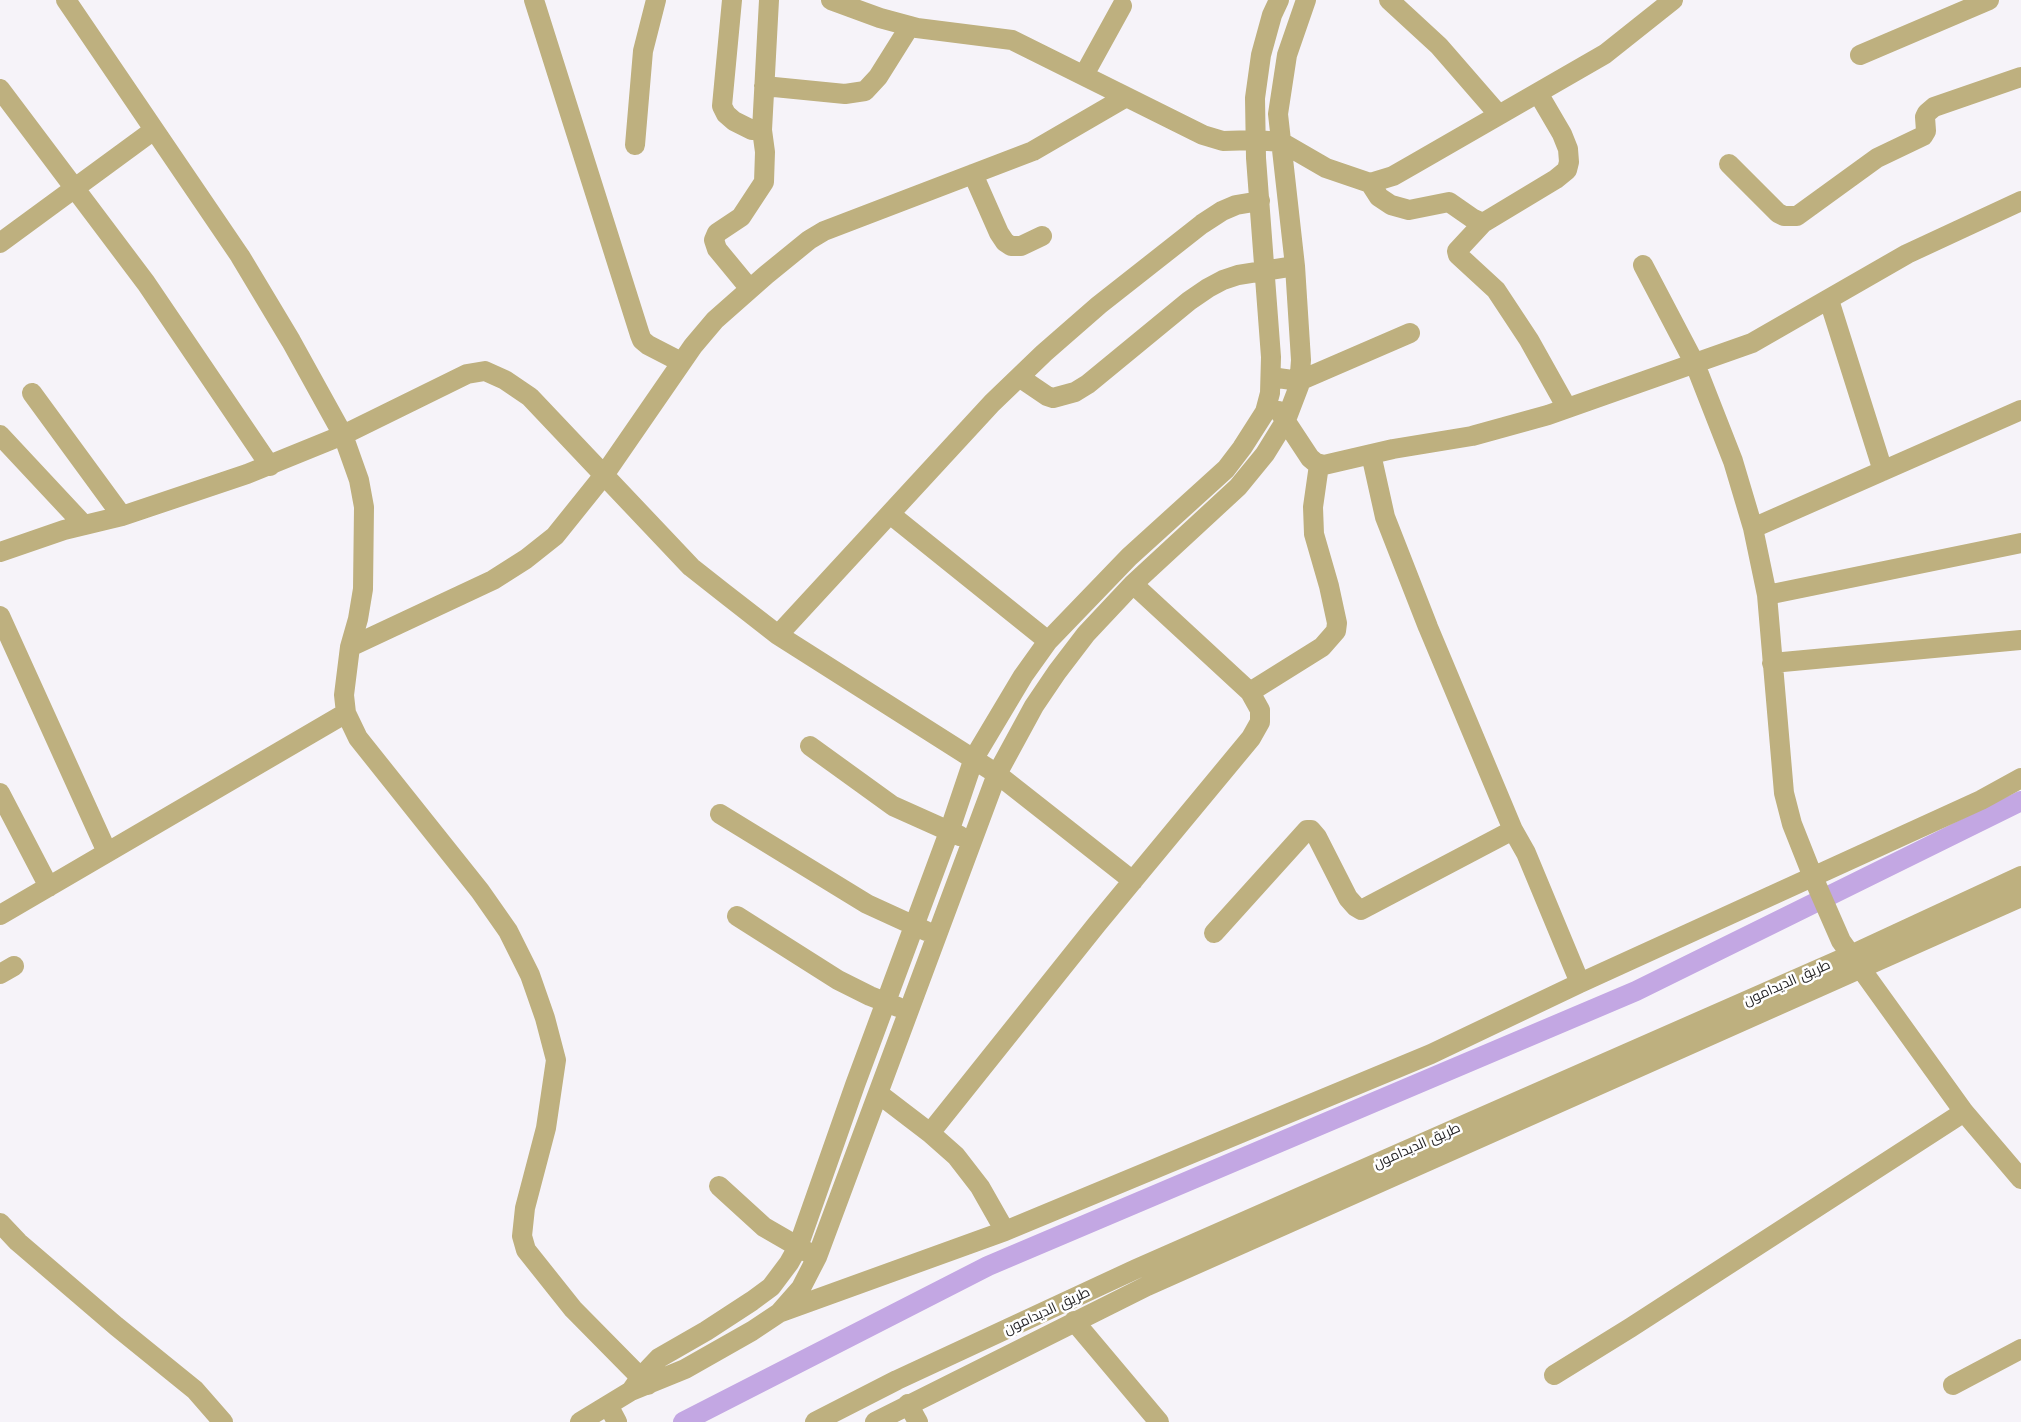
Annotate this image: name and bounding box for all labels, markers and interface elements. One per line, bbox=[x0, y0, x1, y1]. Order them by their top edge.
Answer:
street label: طريق الديدامون bbox=[1741, 956, 1833, 1010]
street label: طريق الديدامون bbox=[1371, 1119, 1463, 1173]
street label: طريق الديدامون bbox=[1001, 1284, 1093, 1338]

